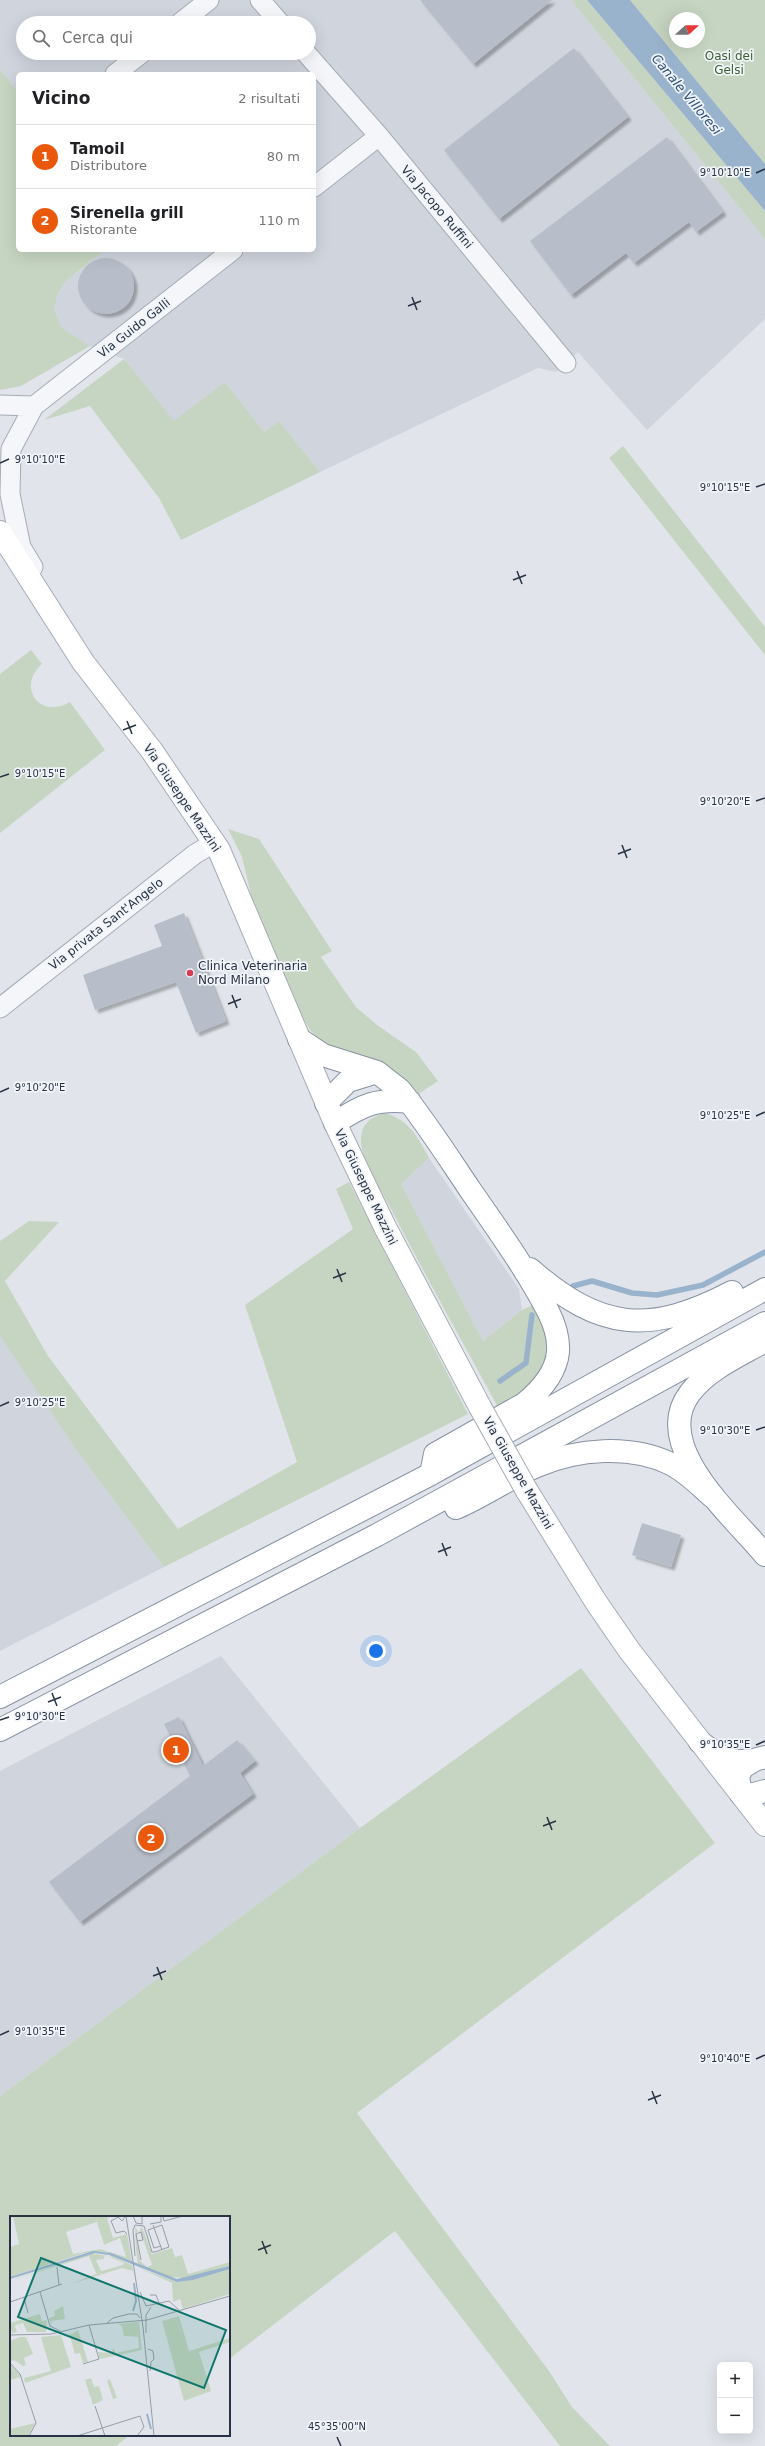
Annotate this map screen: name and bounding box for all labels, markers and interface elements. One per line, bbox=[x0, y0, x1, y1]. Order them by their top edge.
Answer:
north arrow bbox=[669, 12, 705, 48]
search box bbox=[16, 16, 316, 60]
icon: search bbox=[30, 27, 52, 49]
text: Cerca qui bbox=[62, 29, 133, 47]
park label: Oasi dei Gelsi bbox=[705, 49, 753, 77]
water label: Canale Villoresi bbox=[649, 51, 725, 138]
text: Vicino bbox=[32, 88, 90, 108]
text: 2 risultati bbox=[238, 91, 300, 106]
text: Tamoil bbox=[70, 140, 125, 158]
text: 1 bbox=[40, 149, 50, 164]
text: 80 m bbox=[267, 149, 300, 164]
text: Distributore bbox=[70, 158, 147, 173]
street label: Via Jacopo Ruffini bbox=[398, 163, 476, 251]
text: 9°10'10"E bbox=[700, 167, 750, 178]
text: Sirenella grill bbox=[70, 204, 184, 222]
text: 2 bbox=[40, 213, 50, 228]
text: 110 m bbox=[258, 213, 300, 228]
text: Ristorante bbox=[70, 222, 137, 237]
street label: Via Guido Galli bbox=[95, 295, 173, 361]
text: 9°10'10"E bbox=[15, 454, 65, 465]
text: 9°10'15"E bbox=[700, 482, 750, 493]
street label: Via Giuseppe Mazzini bbox=[141, 741, 223, 855]
text: 9°10'15"E bbox=[15, 768, 65, 779]
text: 9°10'20"E bbox=[700, 796, 750, 807]
street label: Via privata Sant'Angelo bbox=[46, 875, 166, 973]
place label: Clinica Veterinaria Nord Milano bbox=[198, 959, 307, 987]
marker: Clinica Veterinaria Nord Milano bbox=[185, 968, 195, 978]
text: 9°10'20"E bbox=[15, 1082, 65, 1093]
text: 9°10'25"E bbox=[700, 1110, 750, 1121]
street label: Via Giuseppe Mazzini bbox=[332, 1127, 400, 1247]
text: 9°10'25"E bbox=[15, 1397, 65, 1408]
street label: Via Giuseppe Mazzini bbox=[480, 1414, 556, 1532]
text: 9°10'30"E bbox=[700, 1425, 750, 1436]
your location bbox=[366, 1641, 386, 1661]
text: 9°10'30"E bbox=[15, 1711, 65, 1722]
pin: 1 bbox=[163, 1735, 189, 1765]
text: 9°10'35"E bbox=[700, 1739, 750, 1750]
pin: 2 bbox=[138, 1823, 164, 1853]
text: 9°10'35"E bbox=[15, 2026, 65, 2037]
text: 9°10'40"E bbox=[700, 2053, 750, 2064]
inset map bbox=[10, 2216, 230, 2436]
map controls bbox=[717, 2362, 753, 2434]
button: + bbox=[717, 2362, 753, 2398]
button: − bbox=[717, 2398, 753, 2434]
text: 45°35'00"N bbox=[308, 2421, 366, 2432]

